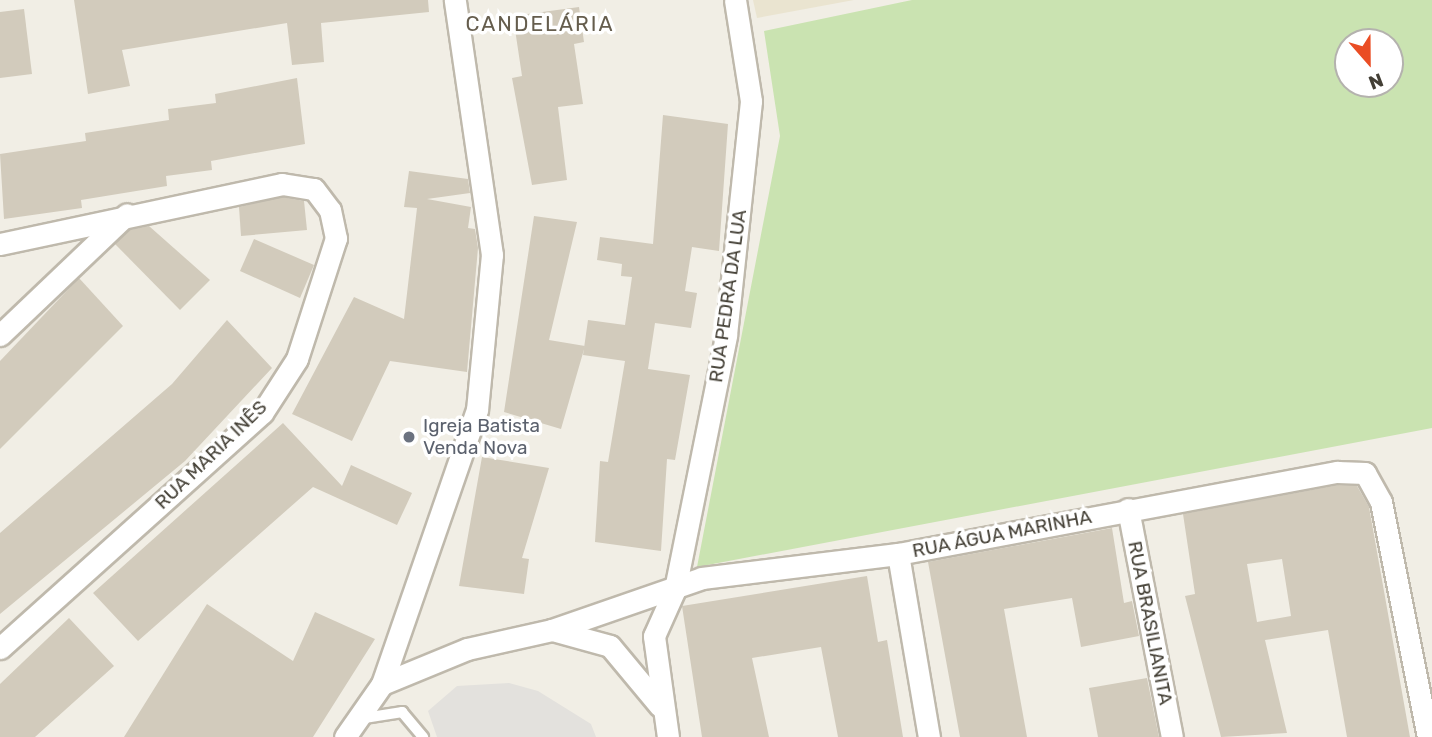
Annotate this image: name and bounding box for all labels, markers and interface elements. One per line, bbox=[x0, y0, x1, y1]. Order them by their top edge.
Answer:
district label: CANDELÁRIA bbox=[467, 11, 613, 37]
north arrow bbox=[1334, 28, 1404, 98]
text: N bbox=[1365, 68, 1386, 94]
street label: RUA PEDRA DA LUA bbox=[704, 207, 752, 385]
street label: RUA MARIA INÊS bbox=[150, 396, 272, 514]
place label: Igreja Batista Venda Nova bbox=[423, 415, 540, 459]
marker: Igreja Batista Venda Nova bbox=[401, 429, 417, 445]
street label: RUA ÁGUA MARINHA bbox=[910, 505, 1094, 563]
street label: RUA BRASILIANITA bbox=[1123, 539, 1177, 707]

